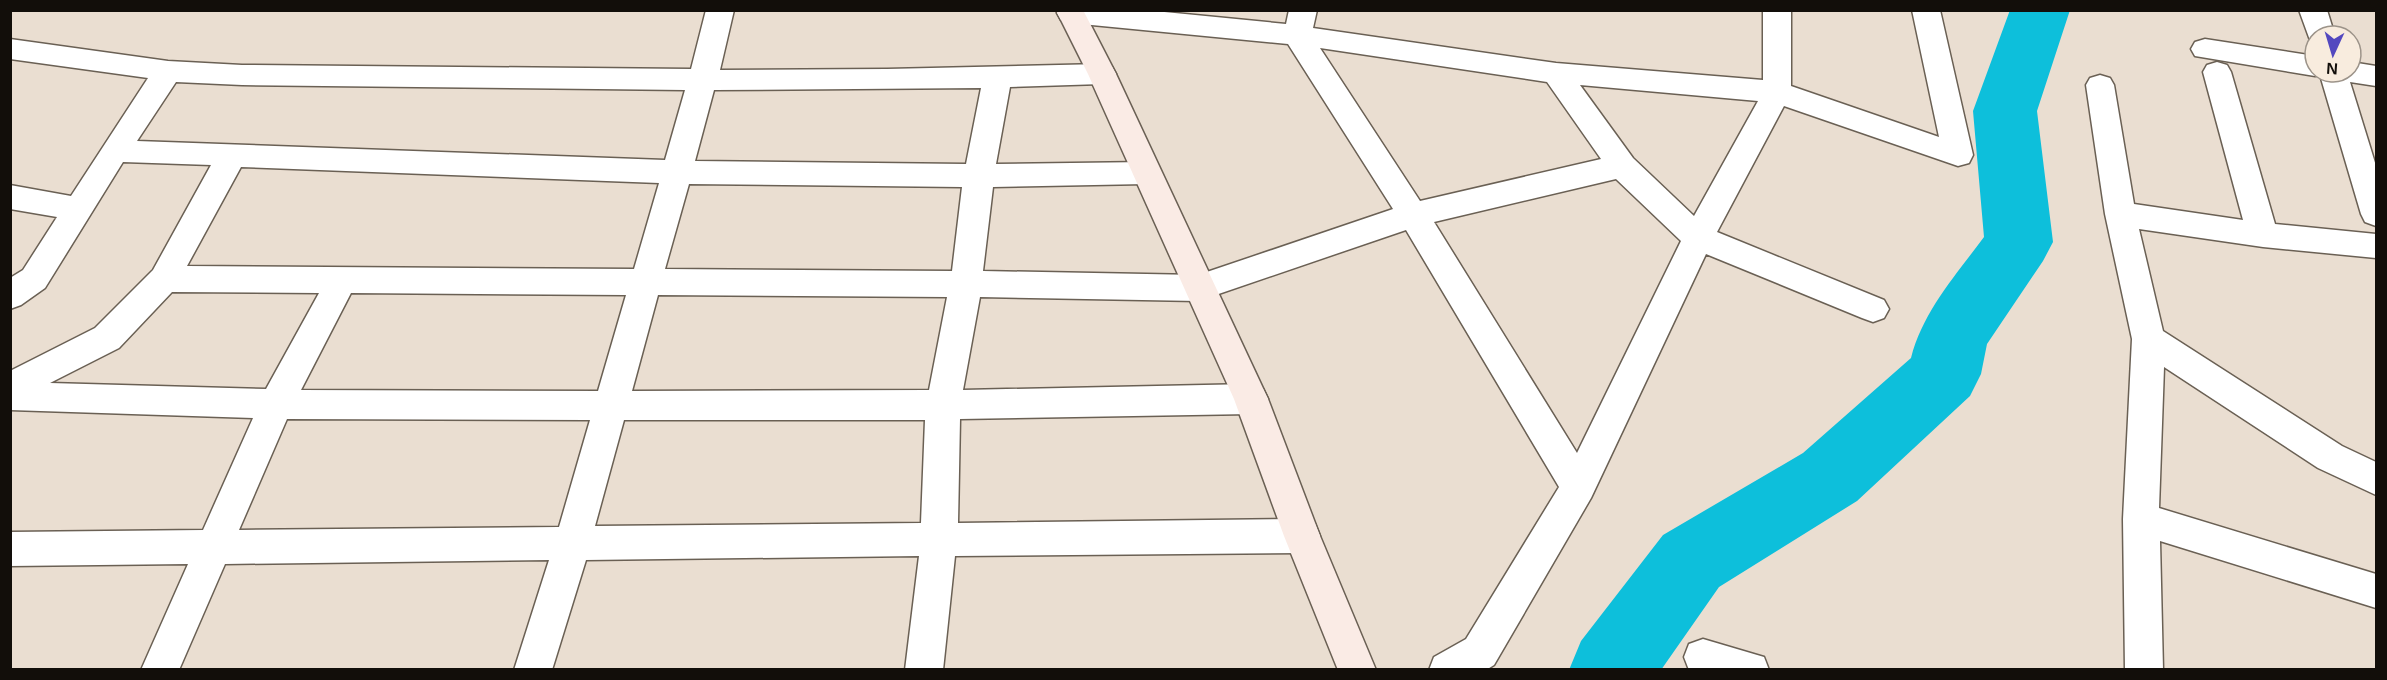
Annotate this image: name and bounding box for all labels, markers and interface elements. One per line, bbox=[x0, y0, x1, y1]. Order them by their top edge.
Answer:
north arrow bbox=[2303, 24, 2363, 84]
text: N bbox=[2326, 60, 2338, 77]

